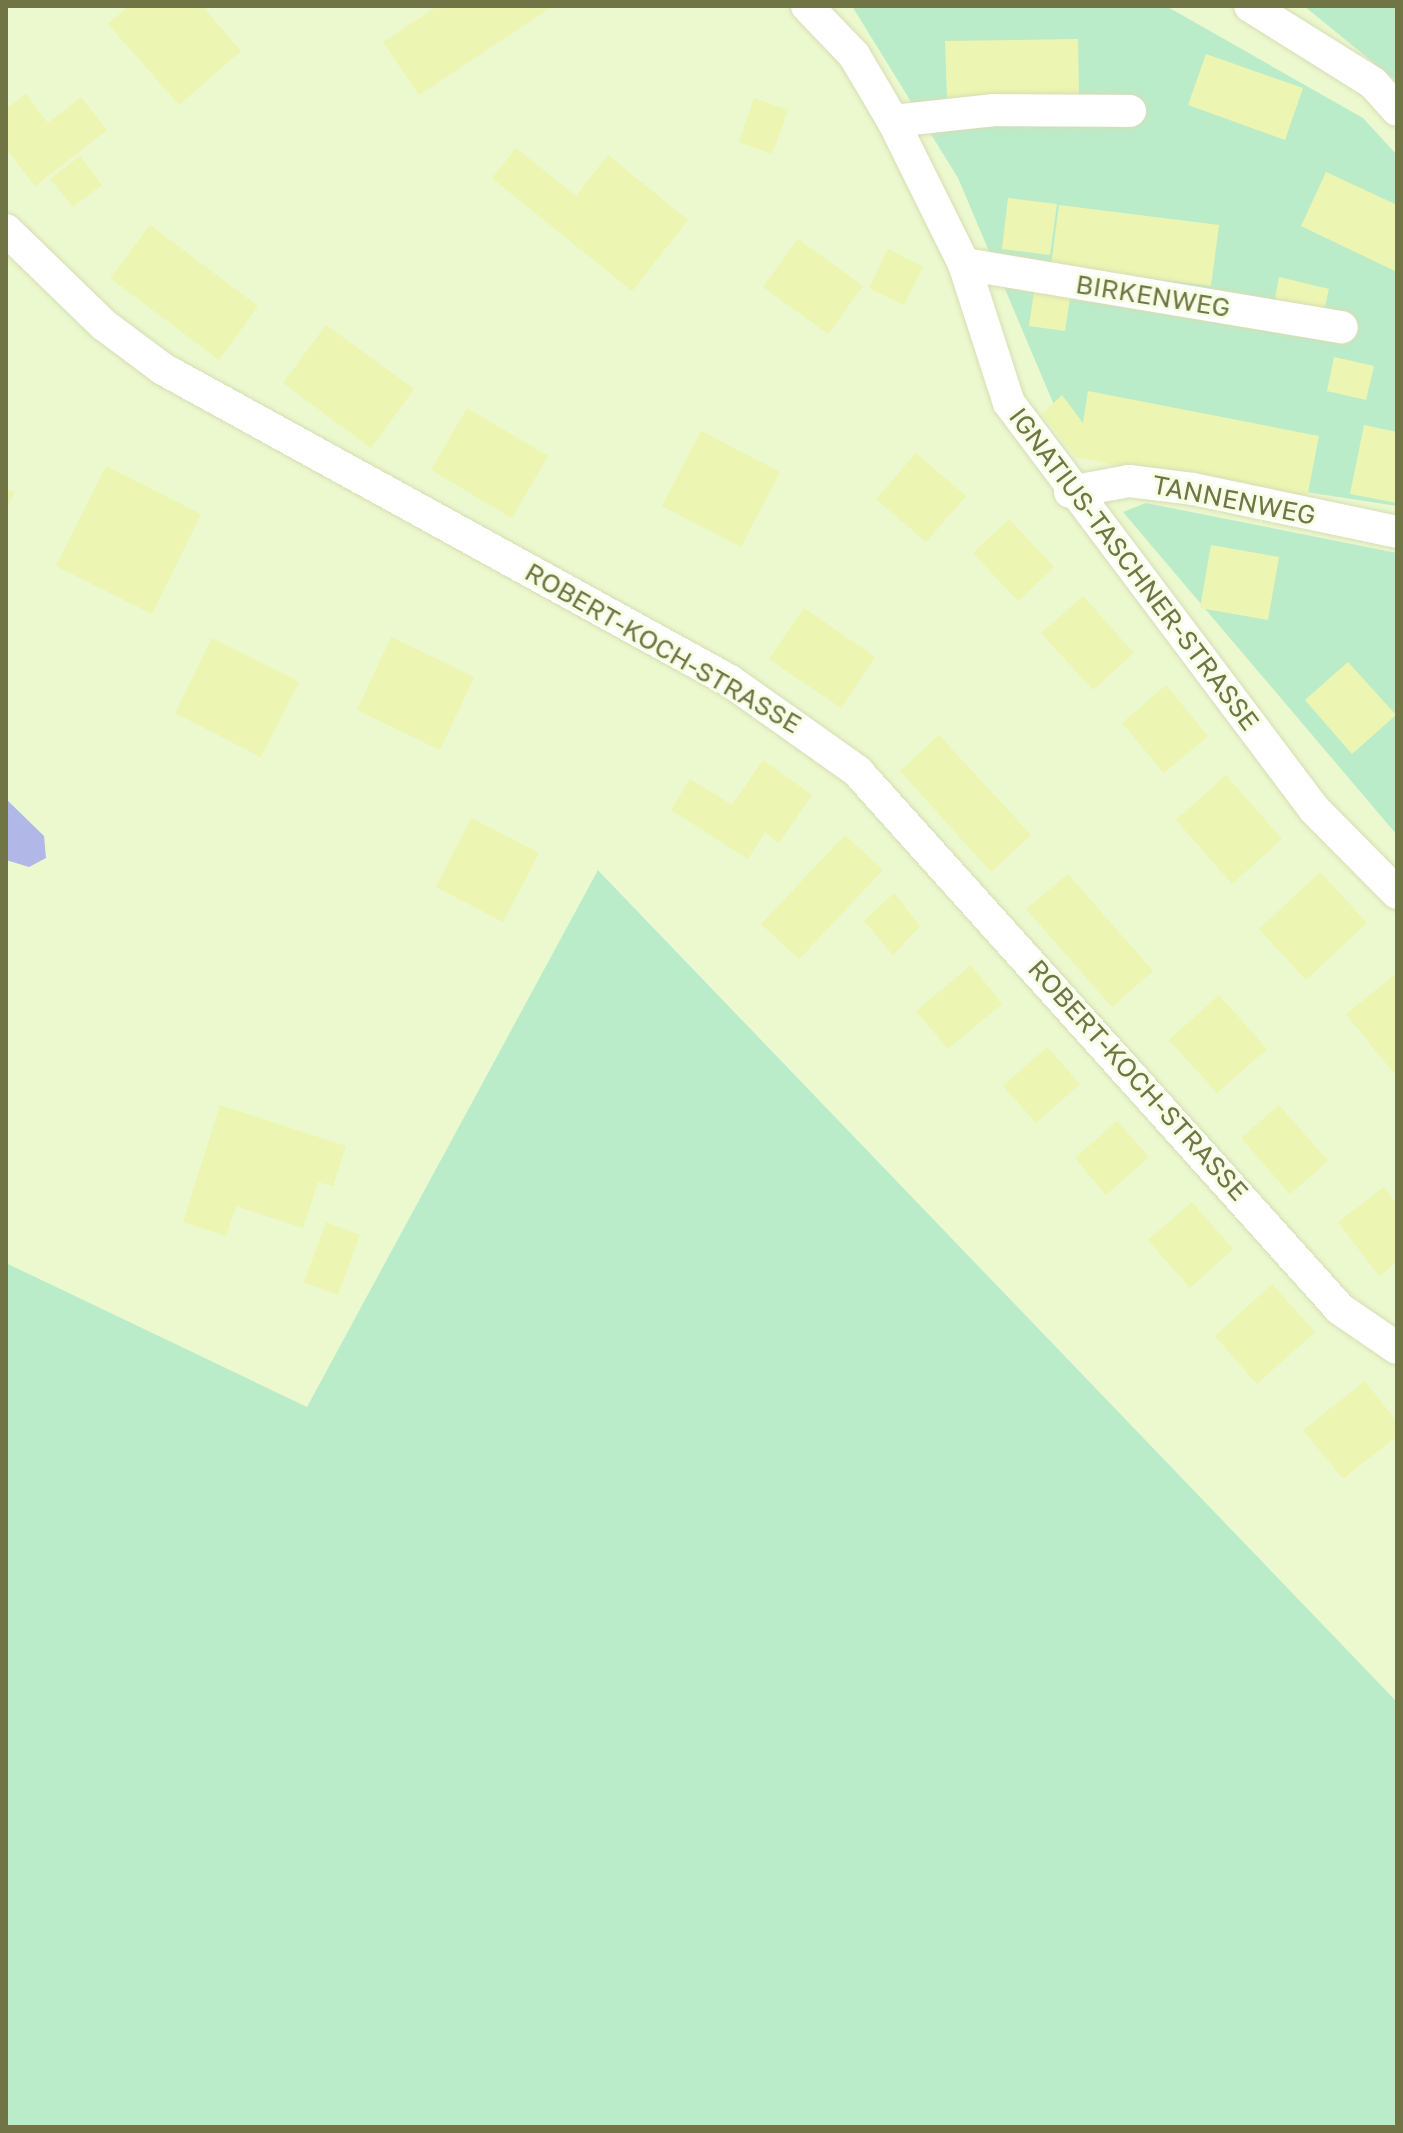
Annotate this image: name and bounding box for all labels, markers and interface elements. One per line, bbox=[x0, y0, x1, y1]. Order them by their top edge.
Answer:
street label: BIRKENWEG bbox=[1074, 268, 1232, 324]
street label: IGNATIUS-TASCHNER-STRASSE bbox=[1003, 402, 1265, 736]
street label: TANNENWEG bbox=[1150, 469, 1318, 531]
street label: ROBERT-KOCH-STRASSE bbox=[520, 556, 806, 740]
street label: ROBERT-KOCH-STRASSE bbox=[1022, 953, 1254, 1207]

